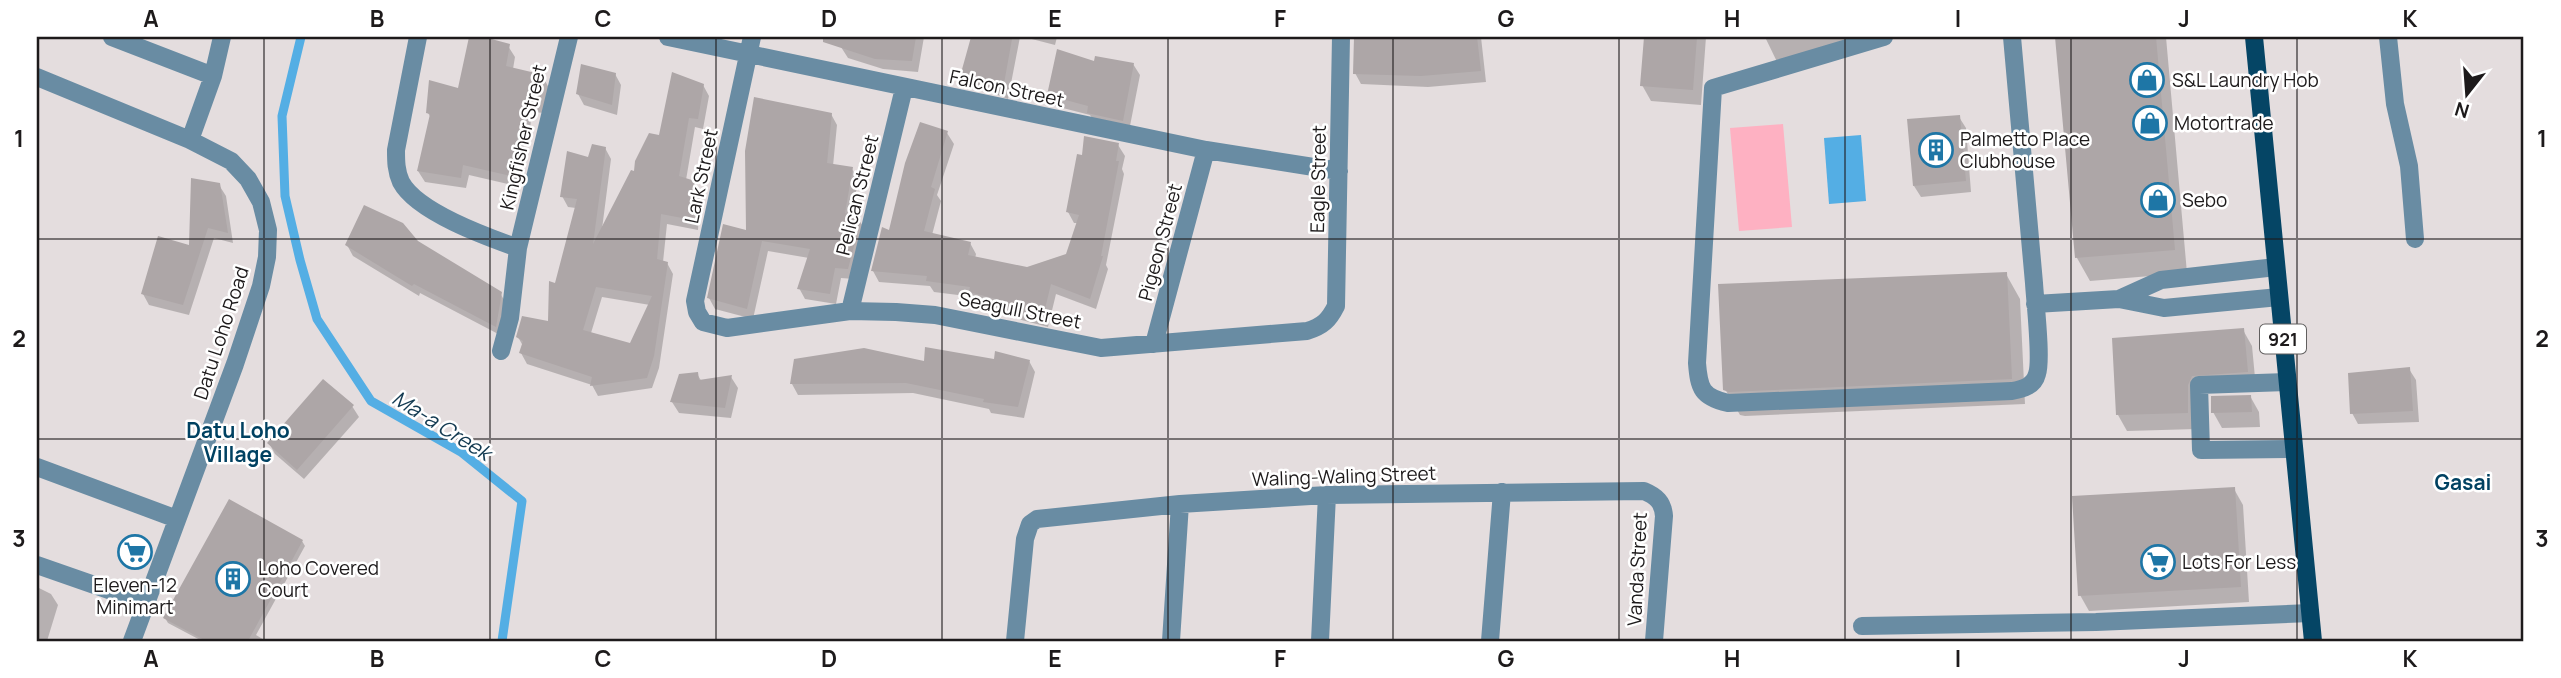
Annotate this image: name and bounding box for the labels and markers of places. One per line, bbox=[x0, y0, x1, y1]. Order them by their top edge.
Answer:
shop icon: S&L Laundry Hob bbox=[2128, 61, 2166, 99]
place label: S&L Laundry Hob bbox=[2172, 67, 2319, 93]
shop icon: Motortrade bbox=[2131, 104, 2169, 142]
place label: Motortrade bbox=[2174, 110, 2274, 136]
place label: Palmetto Place Clubhouse bbox=[1960, 126, 2090, 174]
building icon: Palmetto Place Clubhouse bbox=[1917, 131, 1955, 169]
shop icon: Sebo bbox=[2139, 181, 2177, 219]
place label: Sebo bbox=[2182, 187, 2227, 213]
supermarket icon: Eleven-12 Minimart bbox=[116, 533, 154, 571]
supermarket icon: Lots For Less bbox=[2139, 543, 2177, 581]
place label: Lots For Less bbox=[2182, 549, 2296, 575]
place label: Loho Covered Court bbox=[258, 555, 379, 603]
building icon: Loho Covered Court bbox=[214, 560, 252, 598]
place label: Eleven-12 Minimart bbox=[93, 572, 177, 620]

